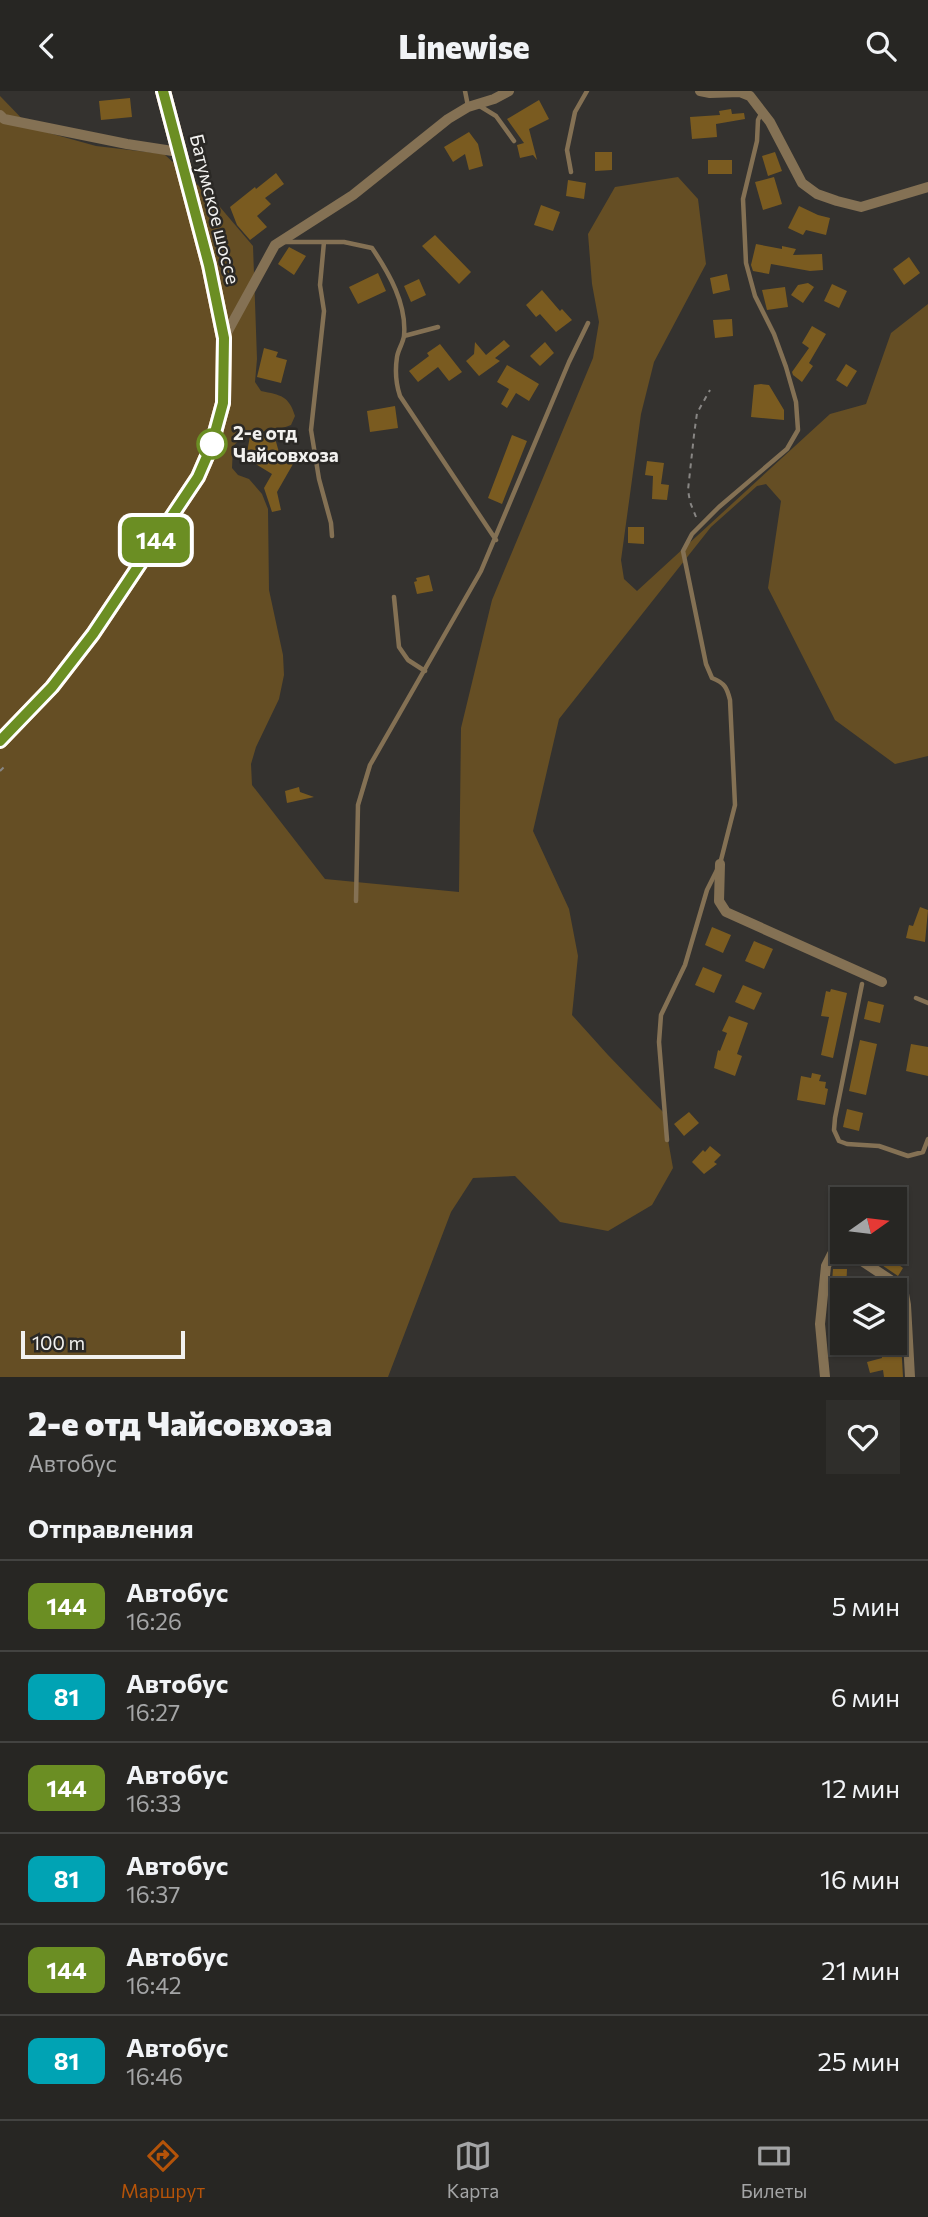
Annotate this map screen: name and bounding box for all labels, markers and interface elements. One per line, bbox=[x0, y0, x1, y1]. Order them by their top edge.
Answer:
text: Linewise bbox=[398, 26, 530, 66]
icon: back bbox=[28, 27, 66, 65]
icon: search bbox=[862, 27, 900, 65]
street label: Батумское шоссе bbox=[186, 131, 245, 286]
place label: 2-е отд Чайсовхоза bbox=[233, 421, 339, 466]
marker: 2-е отд Чайсовхоза bbox=[197, 429, 227, 459]
line badge: 144 bbox=[116, 517, 196, 563]
text: 144 bbox=[136, 525, 176, 554]
north arrow bbox=[830, 1187, 906, 1263]
map controls bbox=[830, 1187, 907, 1355]
button: layers bbox=[830, 1278, 907, 1355]
scale bar bbox=[21, 1328, 186, 1360]
text: 100 m bbox=[32, 1331, 85, 1354]
button: heart bbox=[826, 1400, 900, 1474]
text: 2-е отд Чайсовхоза bbox=[28, 1402, 332, 1443]
text: Автобус bbox=[28, 1449, 117, 1477]
text: Отправления bbox=[28, 1512, 194, 1543]
text: Автобус bbox=[126, 1576, 228, 1607]
text: 5 мин bbox=[832, 1590, 900, 1621]
text: 144 bbox=[46, 1591, 87, 1620]
text: 16:26 bbox=[126, 1607, 182, 1635]
text: Автобус bbox=[126, 1667, 228, 1698]
text: 6 мин bbox=[831, 1681, 900, 1712]
text: 81 bbox=[54, 1682, 79, 1711]
text: 16:27 bbox=[126, 1698, 180, 1726]
text: Автобус bbox=[126, 1758, 228, 1789]
text: 12 мин bbox=[821, 1772, 900, 1803]
text: 144 bbox=[46, 1773, 87, 1802]
text: 16:33 bbox=[126, 1789, 181, 1817]
text: Автобус bbox=[126, 1849, 228, 1880]
text: 16 мин bbox=[820, 1863, 900, 1894]
text: 81 bbox=[54, 1864, 79, 1893]
text: 16:37 bbox=[126, 1880, 180, 1908]
text: Автобус bbox=[126, 1940, 228, 1971]
text: 21 мин bbox=[821, 1954, 900, 1985]
text: 144 bbox=[46, 1955, 87, 1984]
text: 16:42 bbox=[126, 1971, 181, 1999]
text: Автобус bbox=[126, 2031, 228, 2062]
text: 25 мин bbox=[817, 2045, 900, 2076]
text: 81 bbox=[54, 2046, 79, 2075]
text: 16:46 bbox=[126, 2062, 183, 2090]
tab: Маршрут bbox=[121, 2137, 205, 2202]
tab: Карта bbox=[447, 2137, 499, 2202]
tab: Билеты bbox=[741, 2137, 807, 2202]

